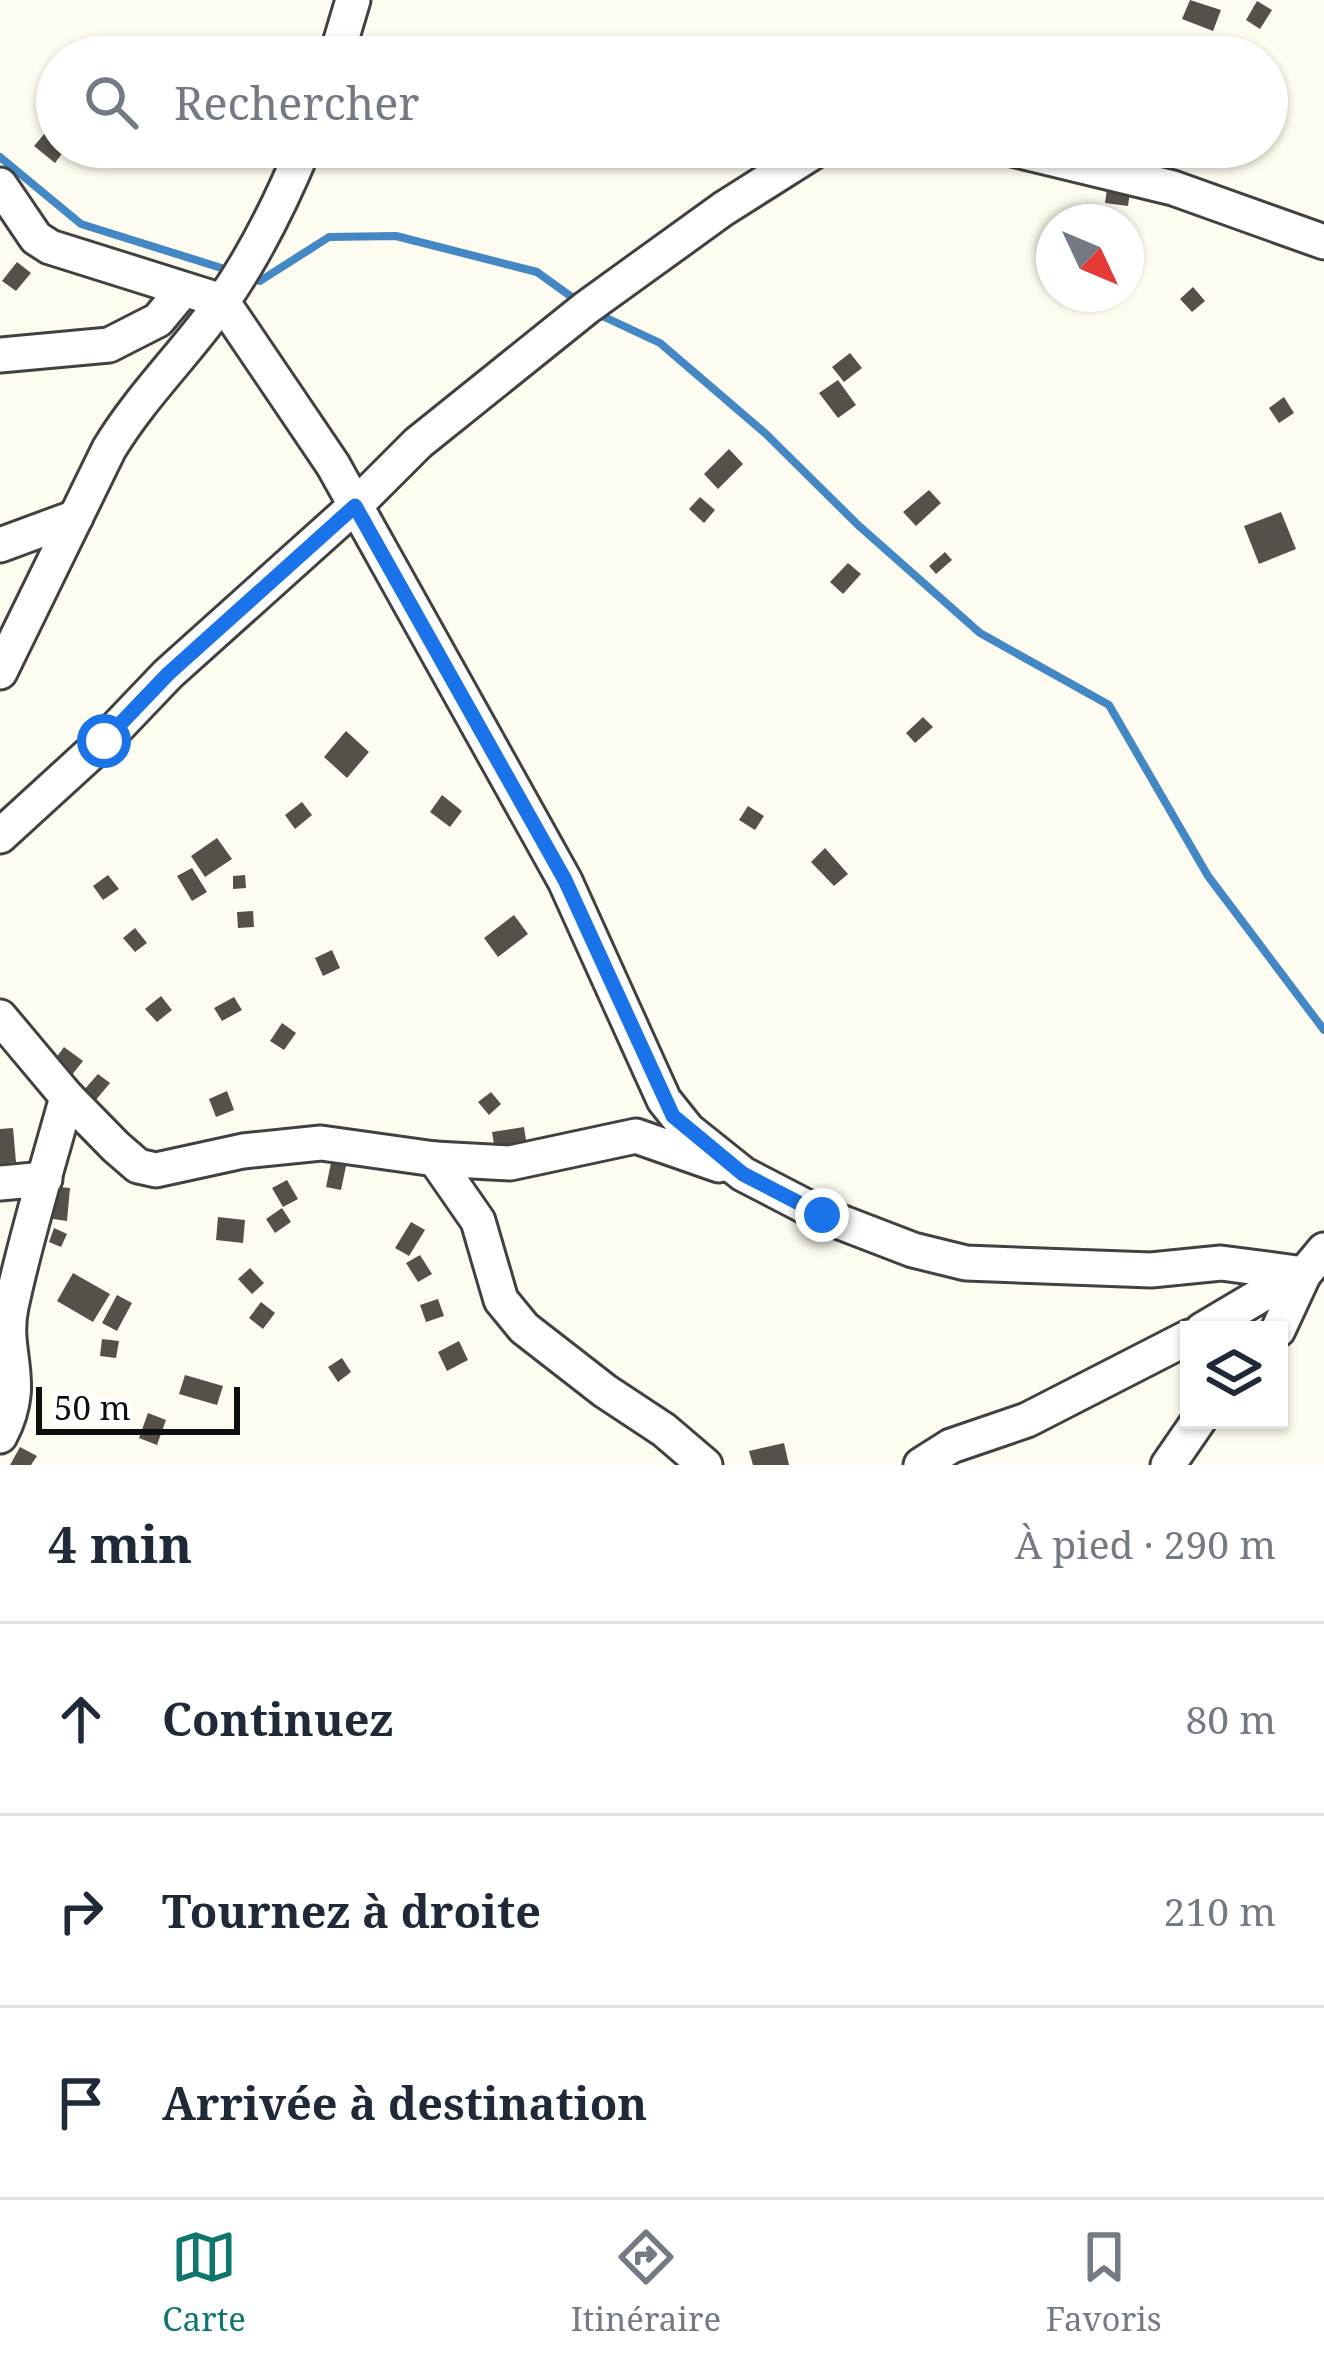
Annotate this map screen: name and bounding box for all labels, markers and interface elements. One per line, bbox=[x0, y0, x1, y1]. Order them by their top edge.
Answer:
search box bbox=[36, 36, 1288, 168]
icon: search bbox=[78, 69, 144, 135]
text: Rechercher bbox=[174, 72, 420, 133]
north arrow bbox=[1036, 204, 1144, 312]
route start bbox=[77, 714, 131, 768]
route end bbox=[795, 1188, 849, 1242]
map controls bbox=[1180, 1321, 1288, 1429]
button: layers bbox=[1180, 1321, 1288, 1429]
scale bar bbox=[36, 1381, 240, 1434]
text: 50 m bbox=[54, 1385, 131, 1430]
text: 4 min bbox=[48, 1508, 192, 1578]
text: À pied · 290 m bbox=[1015, 1517, 1276, 1570]
icon: ahead bbox=[48, 1686, 114, 1752]
text: Continuez bbox=[162, 1688, 393, 1749]
text: 80 m bbox=[1185, 1692, 1276, 1745]
icon: right bbox=[48, 1878, 114, 1944]
text: Tournez à droite bbox=[162, 1880, 541, 1941]
text: 210 m bbox=[1164, 1884, 1276, 1937]
icon: arrive bbox=[48, 2070, 114, 2136]
text: Arrivée à destination bbox=[162, 2072, 647, 2133]
tab: Carte bbox=[162, 2224, 246, 2341]
tab: Itinéraire bbox=[571, 2224, 721, 2341]
tab: Favoris bbox=[1046, 2224, 1162, 2341]

